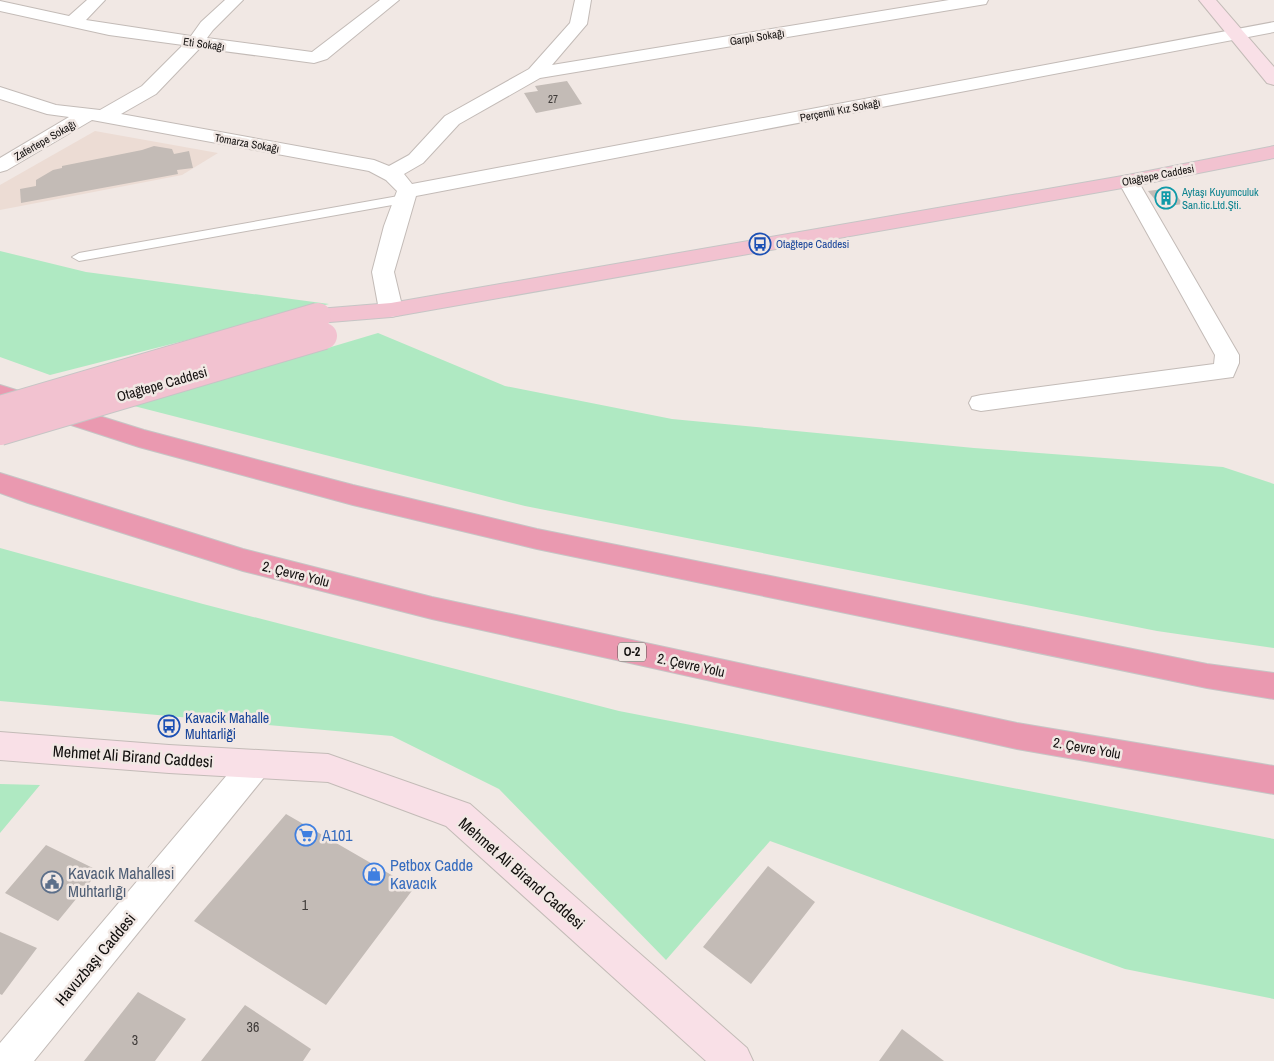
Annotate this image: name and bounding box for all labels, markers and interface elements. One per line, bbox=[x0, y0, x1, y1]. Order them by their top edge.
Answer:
street label: Garplı Sokağı bbox=[729, 26, 785, 48]
street label: Eti Sokağı bbox=[182, 34, 226, 54]
house number: 27 bbox=[548, 92, 558, 106]
street label: Perçemli Kız Sokağı bbox=[799, 95, 881, 125]
street label: Zafertepe Sokağı bbox=[12, 117, 78, 163]
street label: Tomarza Sokağı bbox=[214, 130, 280, 156]
street label: Otağtepe Caddesi bbox=[1121, 161, 1195, 189]
place label: Aytaşı Kuyumculuk San.tic.Ltd.Şti. bbox=[1181, 185, 1259, 212]
building icon: Aytaşı Kuyumculuk San.tic.Ltd.Şti. bbox=[1154, 186, 1178, 210]
bus stop icon: Otağtepe Caddesi bbox=[748, 232, 772, 256]
place label: Otağtepe Caddesi bbox=[776, 237, 849, 251]
street label: Otağtepe Caddesi bbox=[115, 363, 209, 405]
street label: 2. Çevre Yolu bbox=[261, 557, 331, 591]
road number: O-2 bbox=[618, 642, 646, 662]
street label: 2. Çevre Yolu bbox=[656, 649, 726, 681]
place label: Kavacik Mahalle Muhtarliği bbox=[185, 709, 269, 743]
bus stop icon: Kavacik Mahalle Muhtarliği bbox=[157, 714, 181, 738]
street label: 2. Çevre Yolu bbox=[1052, 733, 1122, 763]
street label: Mehmet Ali Birand Caddesi bbox=[52, 739, 214, 773]
street label: Mehmet Ali Birand Caddesi bbox=[454, 812, 590, 934]
supermarket icon: A101 bbox=[294, 823, 318, 847]
place label: A101 bbox=[321, 824, 353, 846]
place label: Petbox Cadde Kavacık bbox=[390, 854, 473, 894]
place label: Kavacık Mahallesi Muhtarlığı bbox=[68, 862, 174, 902]
shop icon: Petbox Cadde Kavacık bbox=[362, 862, 386, 886]
public building icon: Kavacık Mahallesi Muhtarlığı bbox=[40, 870, 64, 894]
house number: 1 bbox=[302, 896, 309, 914]
street label: Havuzbaşı Caddesi bbox=[50, 908, 140, 1010]
house number: 36 bbox=[247, 1018, 259, 1036]
house number: 3 bbox=[132, 1031, 138, 1049]

